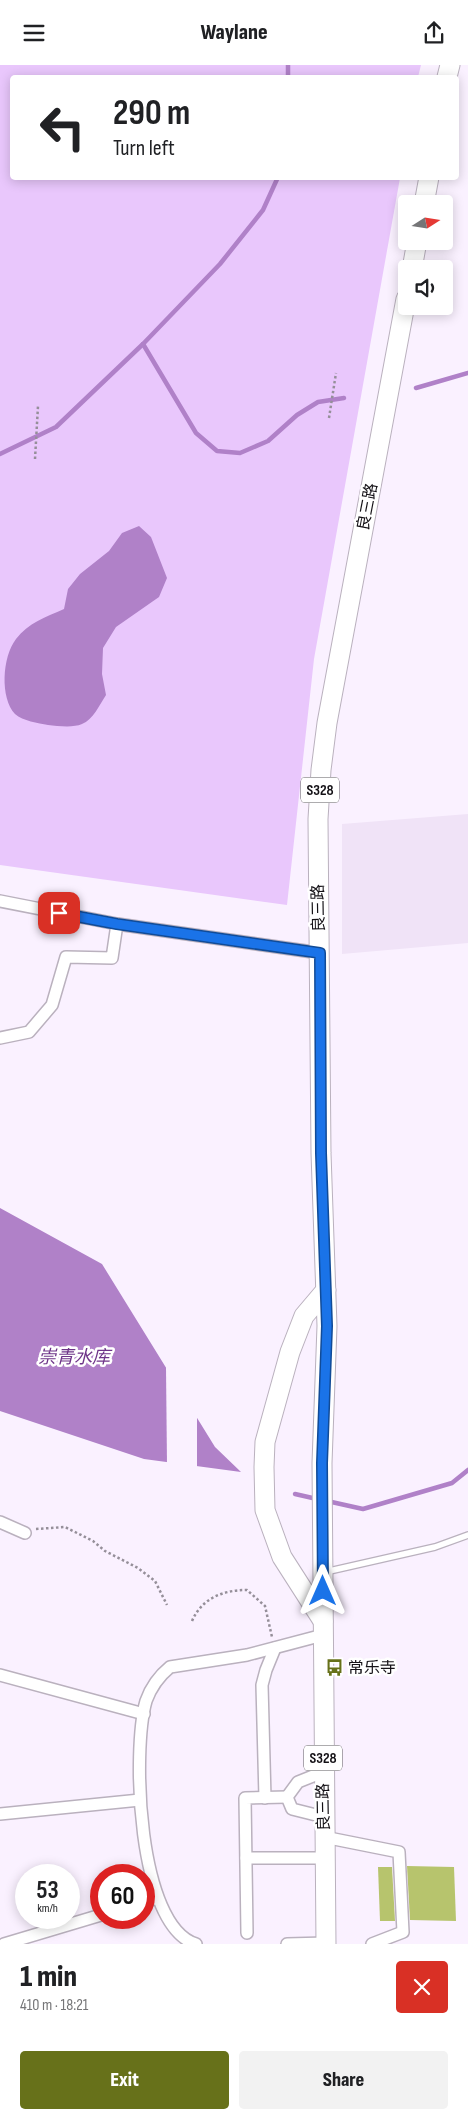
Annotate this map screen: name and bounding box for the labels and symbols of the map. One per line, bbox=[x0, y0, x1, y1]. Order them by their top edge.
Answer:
north arrow bbox=[398, 195, 452, 250]
street label: 良三路 bbox=[354, 482, 382, 532]
road number: S328 bbox=[301, 777, 339, 803]
street label: 良三路 bbox=[309, 884, 329, 932]
pin bbox=[38, 892, 80, 934]
water label: 崇青水库 bbox=[38, 1347, 113, 1368]
position arrow bbox=[296, 1564, 348, 1616]
bus stop icon: 常乐寺 bbox=[324, 1658, 344, 1678]
place label: 常乐寺 bbox=[348, 1659, 396, 1678]
road number: S328 bbox=[304, 1745, 342, 1771]
street label: 良三路 bbox=[314, 1783, 334, 1831]
speed limit sign: 60 bbox=[90, 1864, 155, 1929]

